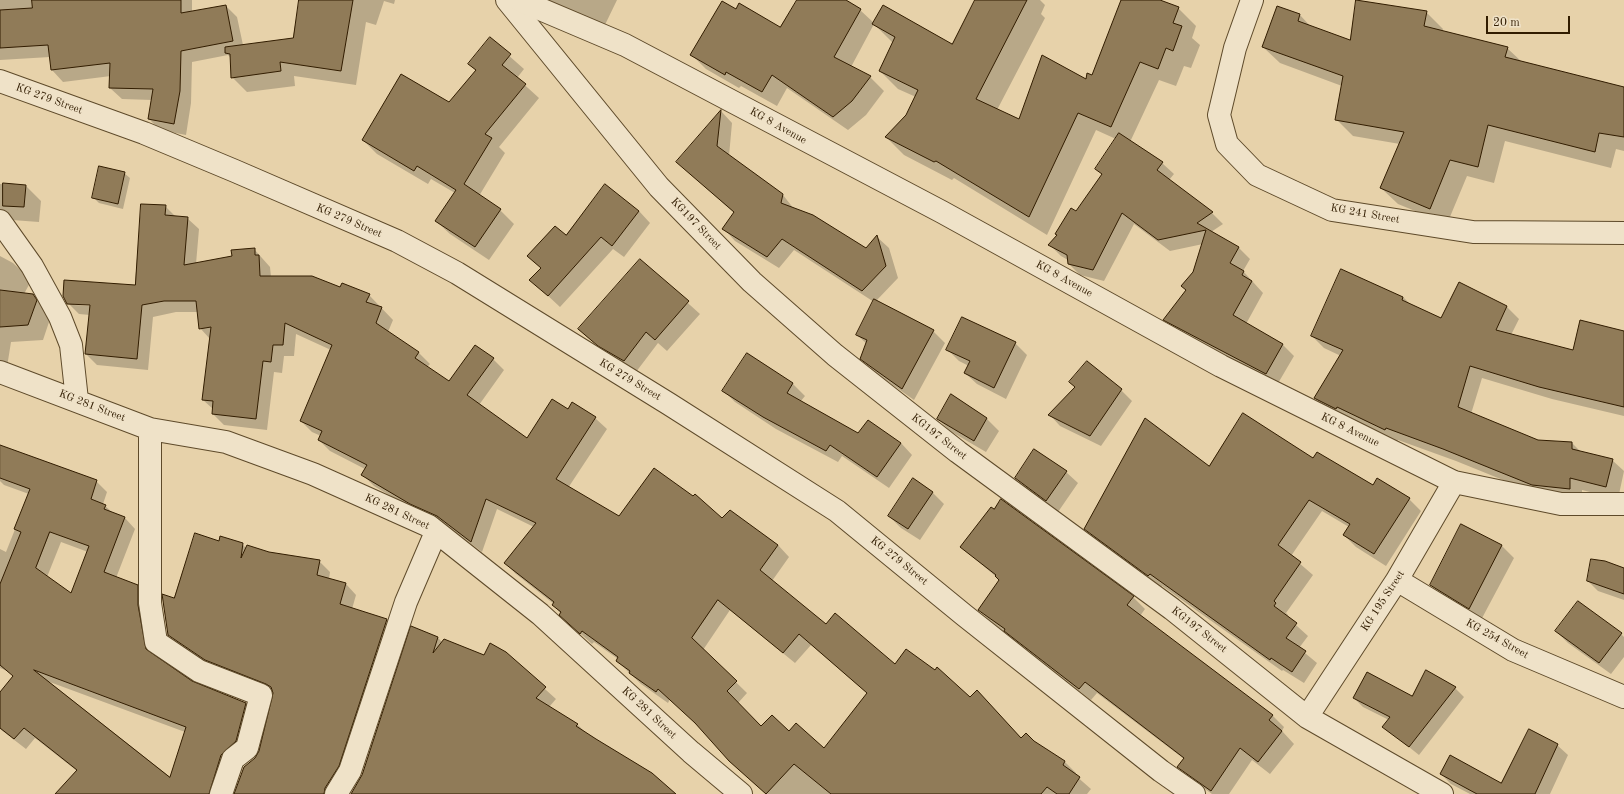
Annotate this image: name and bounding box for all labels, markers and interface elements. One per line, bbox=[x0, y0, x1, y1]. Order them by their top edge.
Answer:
scale bar bbox=[1488, 8, 1572, 34]
text: 20 m bbox=[1493, 17, 1520, 29]
street label: KG 279 Street bbox=[14, 81, 84, 117]
street label: KG 8 Avenue bbox=[747, 105, 809, 147]
street label: KG197 Street bbox=[668, 195, 724, 253]
street label: KG 279 Street bbox=[314, 201, 384, 241]
street label: KG 241 Street bbox=[1329, 201, 1401, 227]
street label: KG 8 Avenue bbox=[1033, 258, 1095, 300]
street label: KG 279 Street bbox=[596, 356, 664, 404]
street label: KG 281 Street bbox=[57, 387, 127, 425]
street label: KG 8 Avenue bbox=[1319, 410, 1381, 450]
street label: KG197 Street bbox=[908, 411, 970, 463]
street label: KG 281 Street bbox=[362, 491, 432, 533]
street label: KG 279 Street bbox=[868, 534, 930, 588]
street label: KG 195 Street bbox=[1358, 568, 1408, 634]
street label: KG197 Street bbox=[1168, 604, 1230, 656]
street label: KG 254 Street bbox=[1463, 616, 1531, 662]
street label: KG 281 Street bbox=[619, 684, 679, 742]

